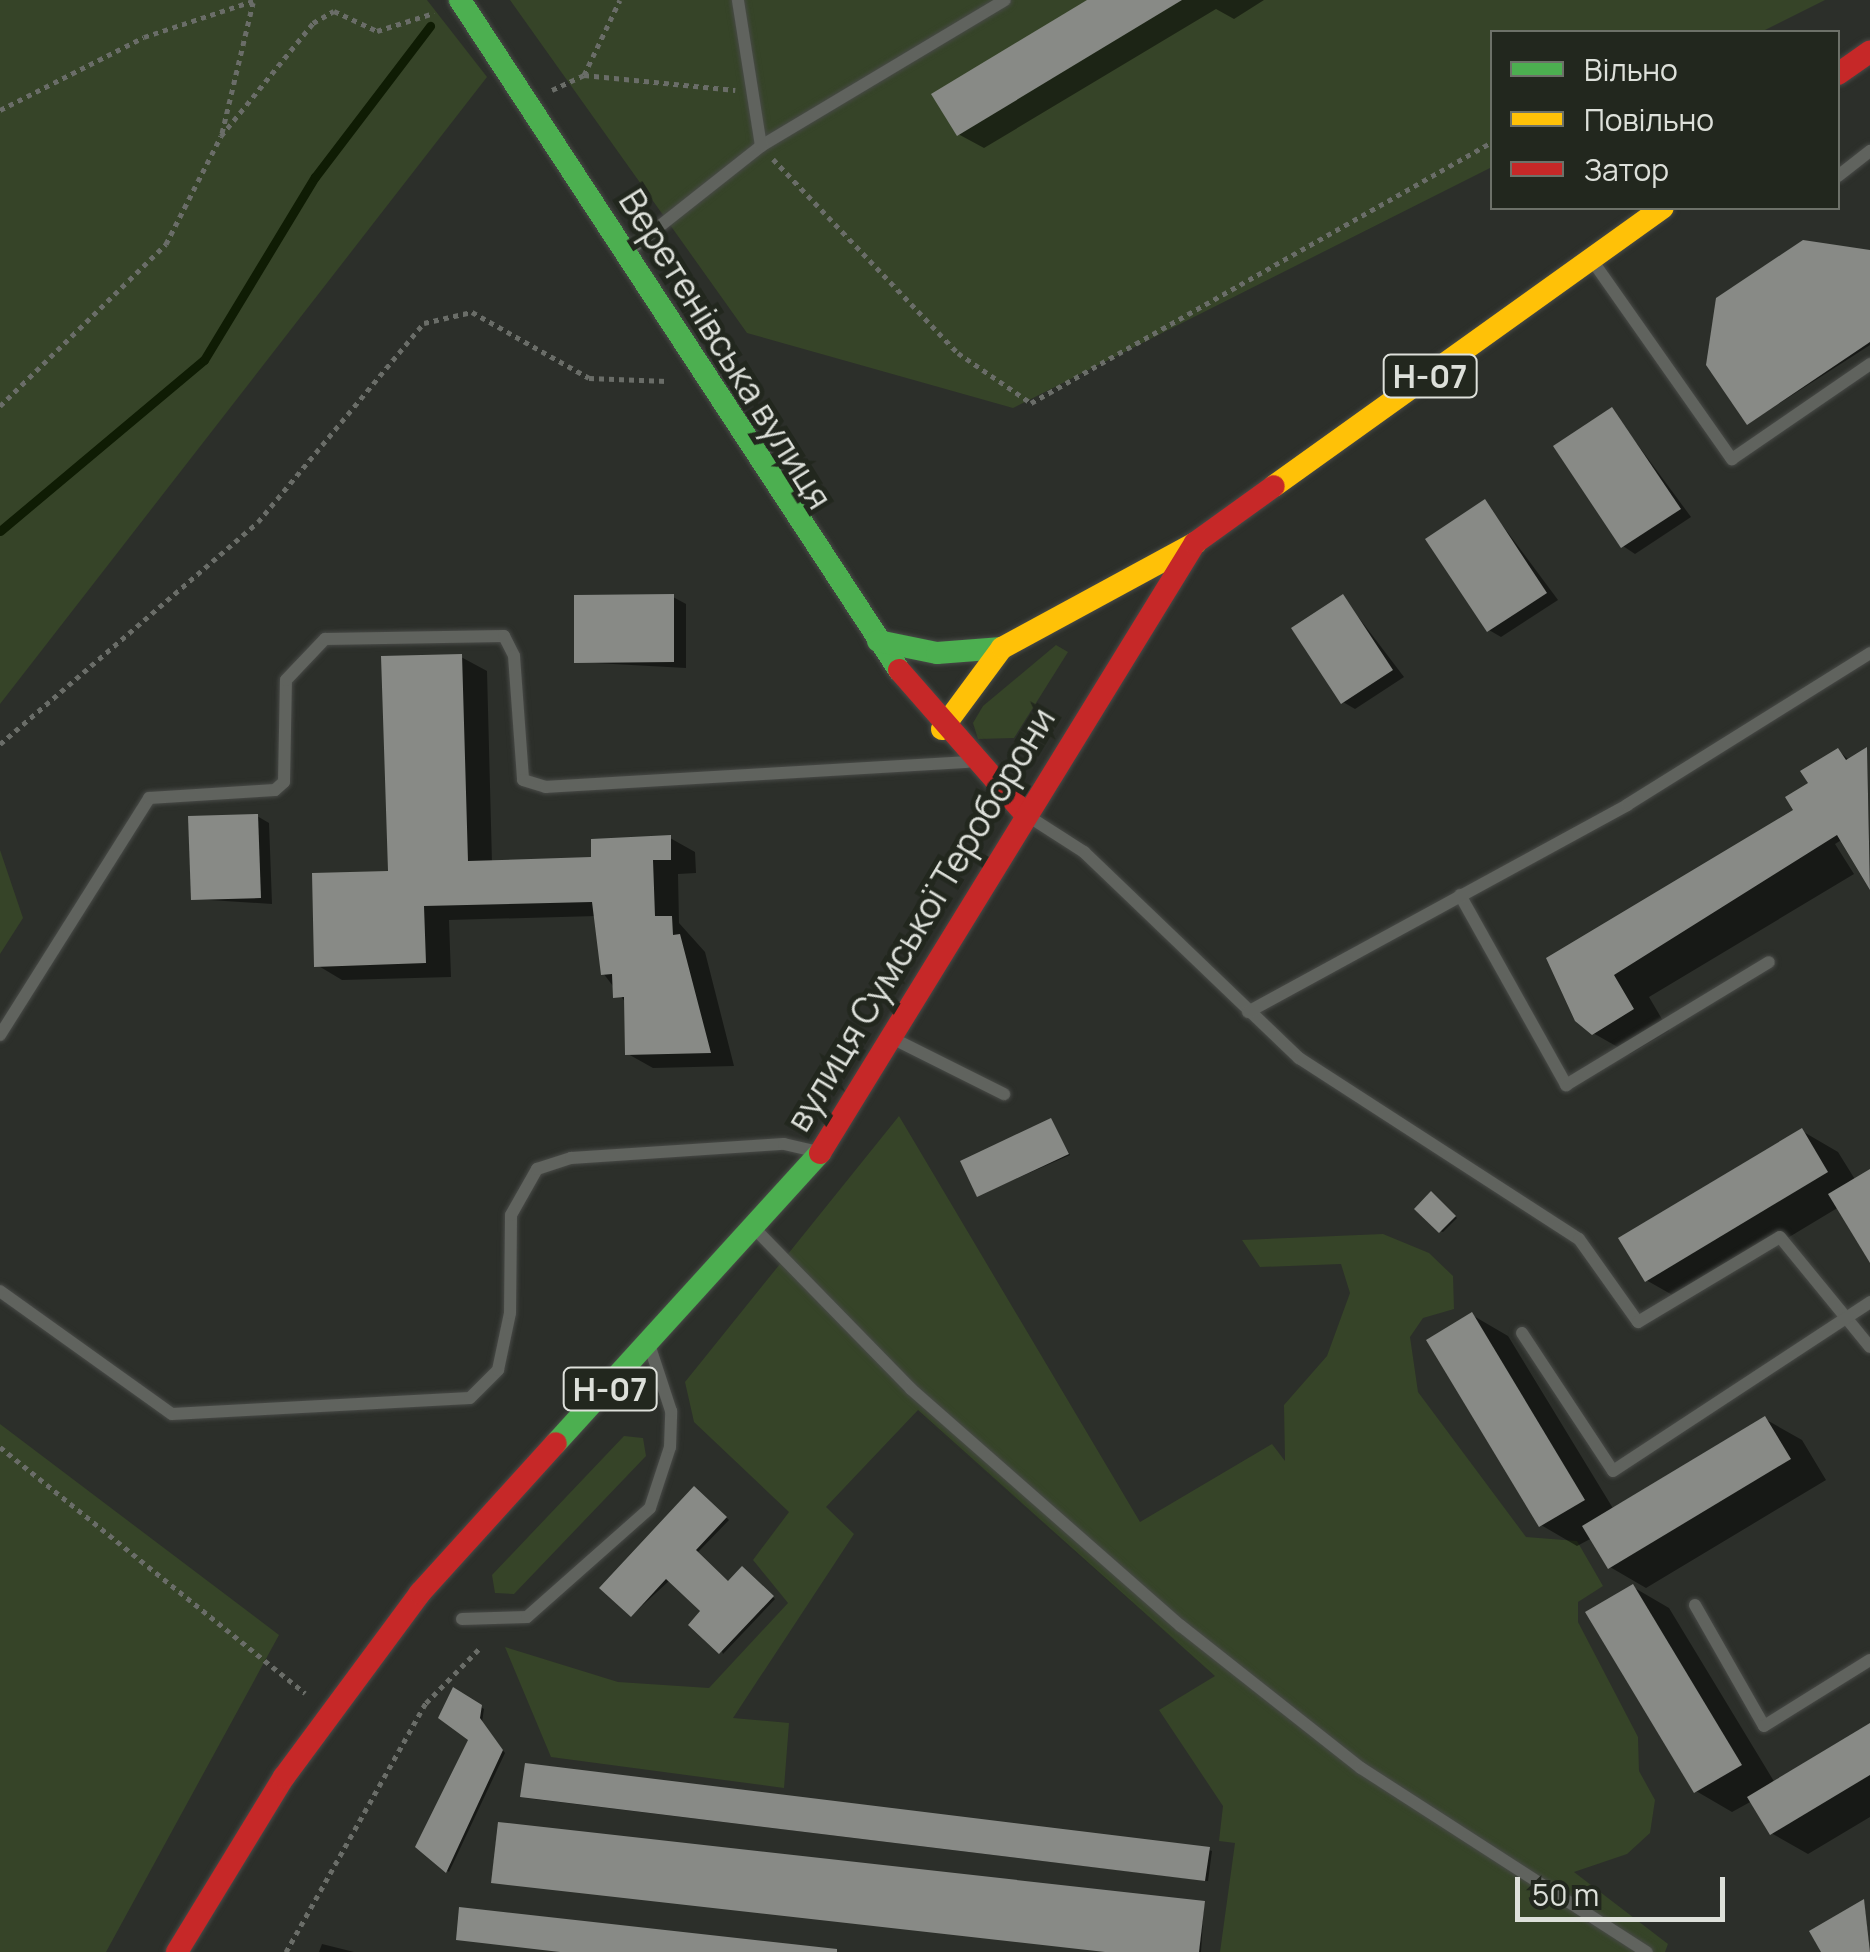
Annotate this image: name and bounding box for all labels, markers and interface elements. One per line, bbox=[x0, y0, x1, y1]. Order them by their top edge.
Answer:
legend bbox=[1490, 30, 1840, 210]
text: Вільно bbox=[1584, 49, 1678, 90]
text: Повільно bbox=[1584, 99, 1714, 140]
text: Затор bbox=[1584, 149, 1669, 190]
street label: Веретенівська вулиця bbox=[611, 182, 841, 516]
road number: Н-07 bbox=[1382, 349, 1478, 403]
street label: вулиця Сумської Тероборони bbox=[777, 700, 1063, 1138]
road number: Н-07 bbox=[562, 1362, 658, 1416]
scale bar bbox=[1520, 1857, 1730, 1919]
text: 50 m bbox=[1532, 1874, 1599, 1915]

